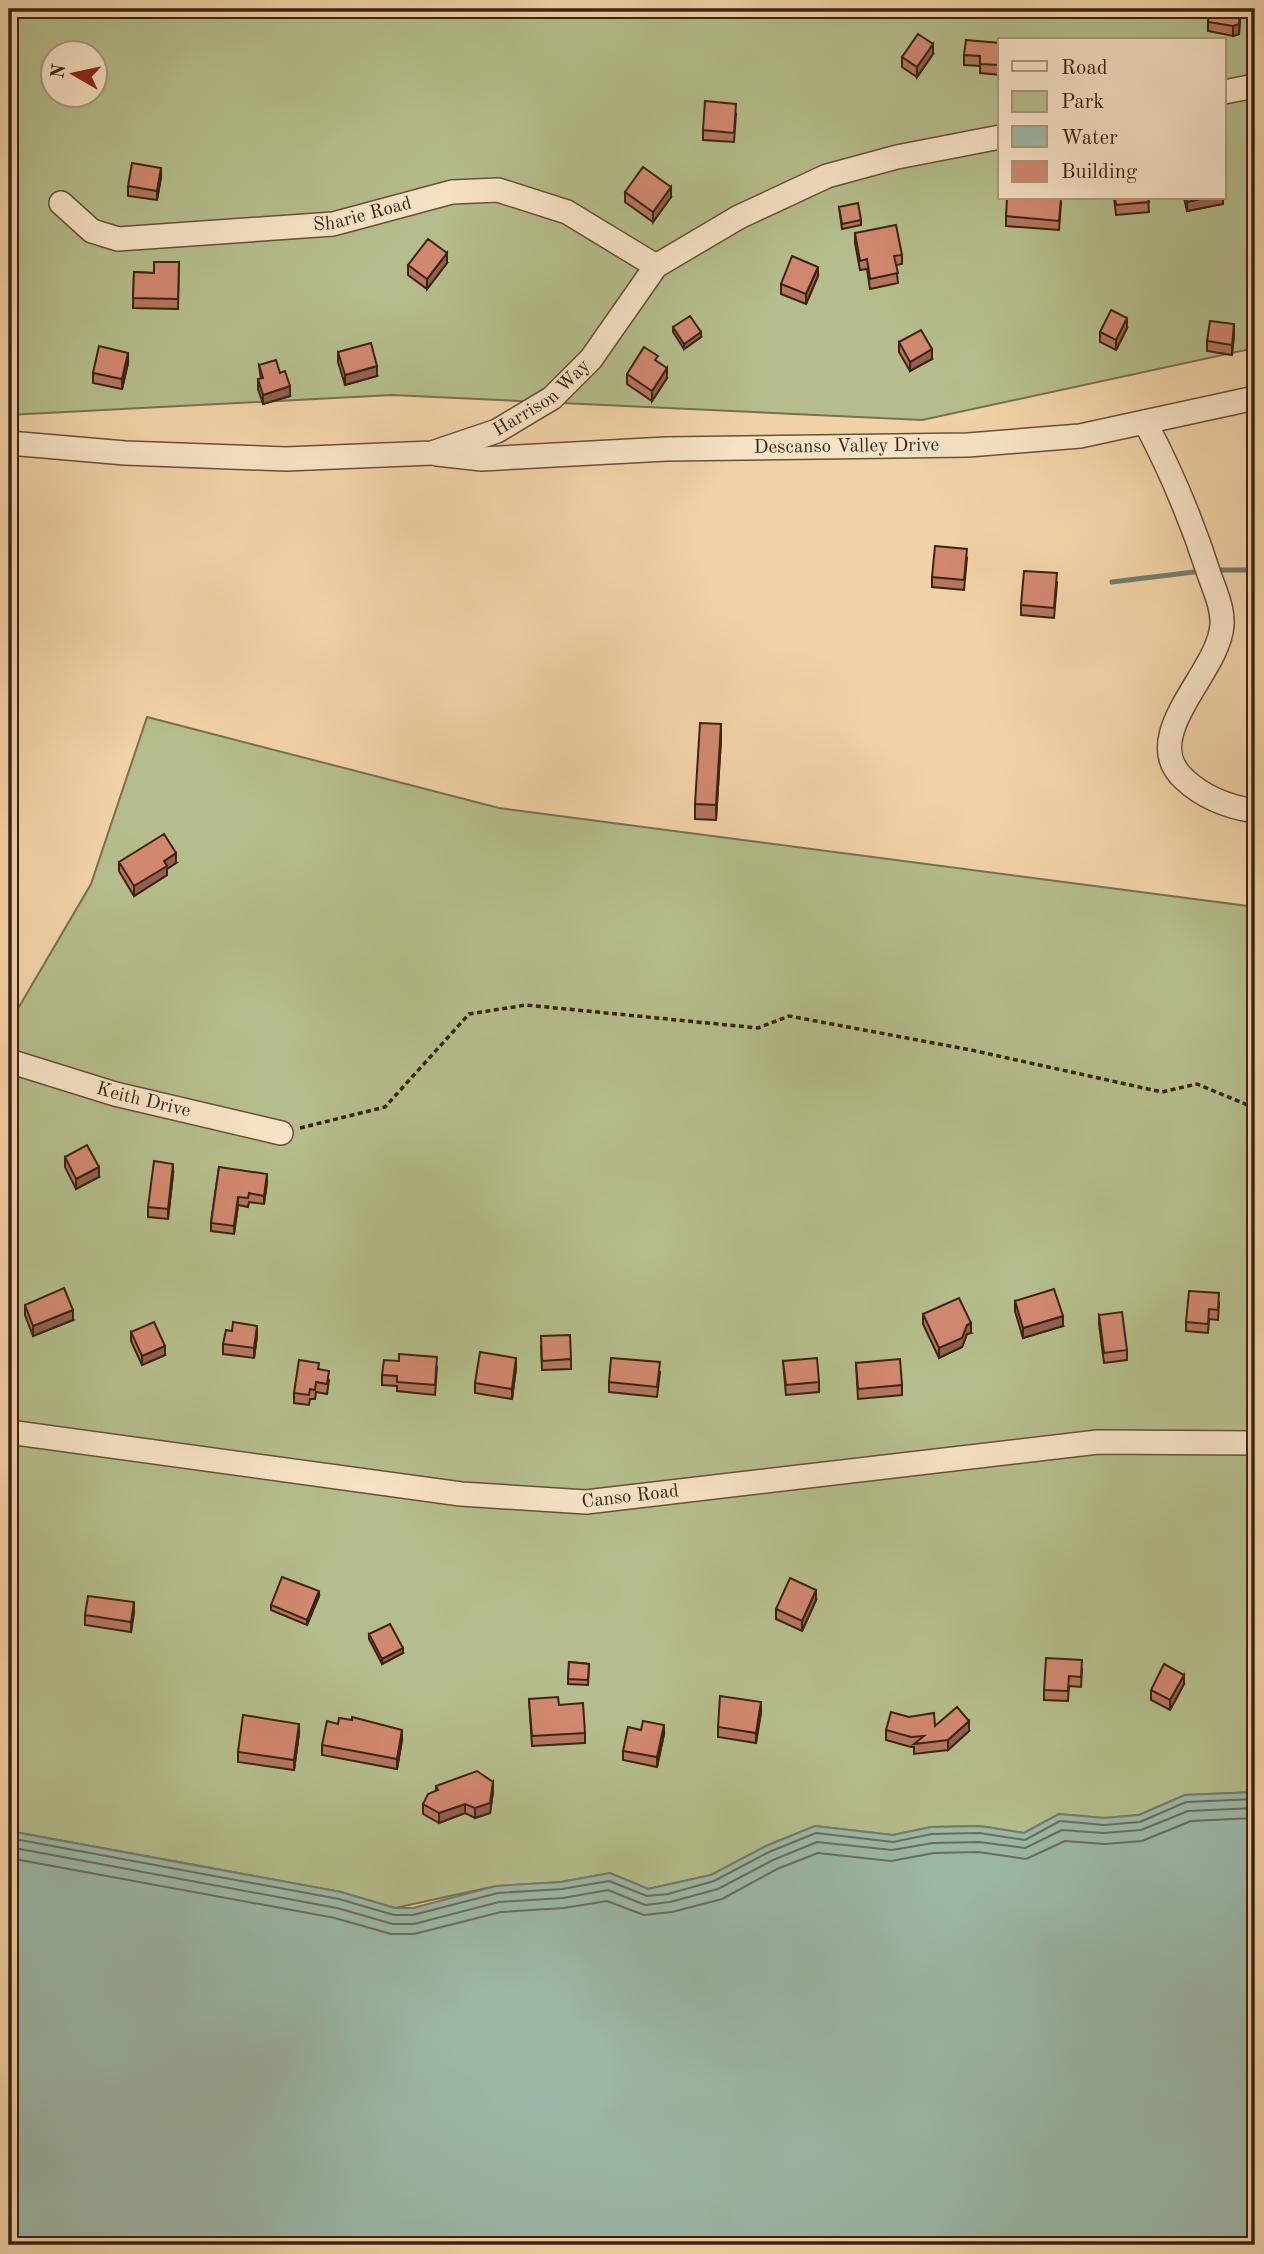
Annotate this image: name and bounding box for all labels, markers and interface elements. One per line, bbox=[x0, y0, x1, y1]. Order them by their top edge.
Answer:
north arrow bbox=[38, 38, 108, 108]
legend bbox=[998, 38, 1226, 200]
text: Road bbox=[1061, 58, 1108, 79]
text: N bbox=[49, 63, 70, 80]
text: Park bbox=[1061, 92, 1104, 113]
text: Water bbox=[1061, 128, 1118, 149]
text: Building bbox=[1061, 162, 1138, 183]
street label: Sharie Road bbox=[312, 194, 414, 235]
street label: Harrison Way bbox=[490, 356, 594, 440]
street label: Descanso Valley Drive bbox=[754, 436, 939, 457]
street label: Keith Drive bbox=[94, 1079, 192, 1121]
street label: Canso Road bbox=[581, 1482, 680, 1512]

